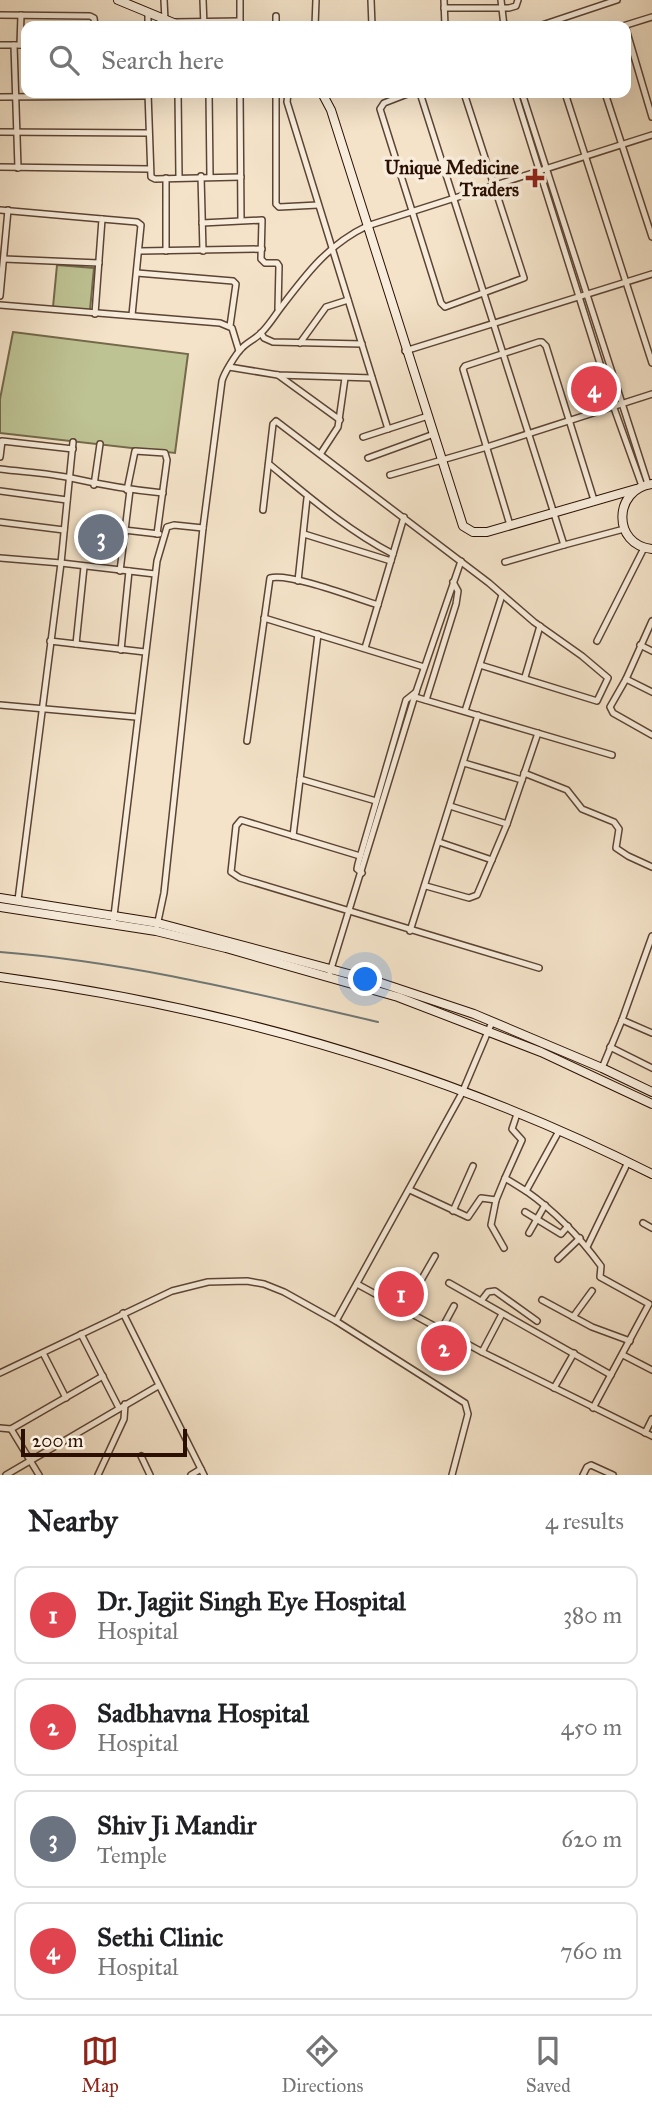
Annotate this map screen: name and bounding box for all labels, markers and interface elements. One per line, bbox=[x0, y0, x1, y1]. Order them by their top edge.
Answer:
search box bbox=[21, 21, 631, 98]
icon: search bbox=[45, 41, 83, 79]
text: Search here bbox=[101, 44, 224, 76]
place label: Unique Medicine Traders bbox=[384, 156, 519, 201]
marker: Unique Medicine Traders bbox=[525, 168, 545, 188]
pin: 4 bbox=[571, 363, 617, 415]
pin: 3 bbox=[78, 511, 124, 563]
your location bbox=[348, 962, 382, 996]
pin: 1 bbox=[378, 1268, 424, 1320]
pin: 2 bbox=[421, 1322, 467, 1374]
scale bar bbox=[21, 1426, 187, 1458]
text: 200 m bbox=[32, 1429, 84, 1452]
text: Nearby bbox=[28, 1503, 118, 1539]
text: 4 results bbox=[545, 1507, 624, 1535]
text: Dr. Jagjit Singh Eye Hospital bbox=[97, 1585, 406, 1617]
text: 1 bbox=[48, 1601, 58, 1629]
text: 380 m bbox=[563, 1601, 622, 1629]
text: Hospital bbox=[97, 1617, 179, 1645]
text: Sadbhavna Hospital bbox=[97, 1697, 309, 1729]
text: 2 bbox=[47, 1713, 59, 1741]
text: 450 m bbox=[561, 1713, 622, 1741]
text: Hospital bbox=[97, 1729, 179, 1757]
text: Shiv Ji Mandir bbox=[97, 1809, 257, 1841]
text: 3 bbox=[48, 1825, 58, 1853]
text: 620 m bbox=[561, 1825, 622, 1853]
text: Temple bbox=[97, 1841, 167, 1869]
text: Sethi Clinic bbox=[97, 1921, 223, 1953]
text: 4 bbox=[47, 1937, 59, 1965]
text: 760 m bbox=[560, 1937, 622, 1965]
text: Hospital bbox=[97, 1953, 179, 1981]
tab: Map bbox=[81, 2032, 119, 2097]
tab: Directions bbox=[281, 2032, 363, 2097]
tab: Saved bbox=[526, 2032, 571, 2097]

